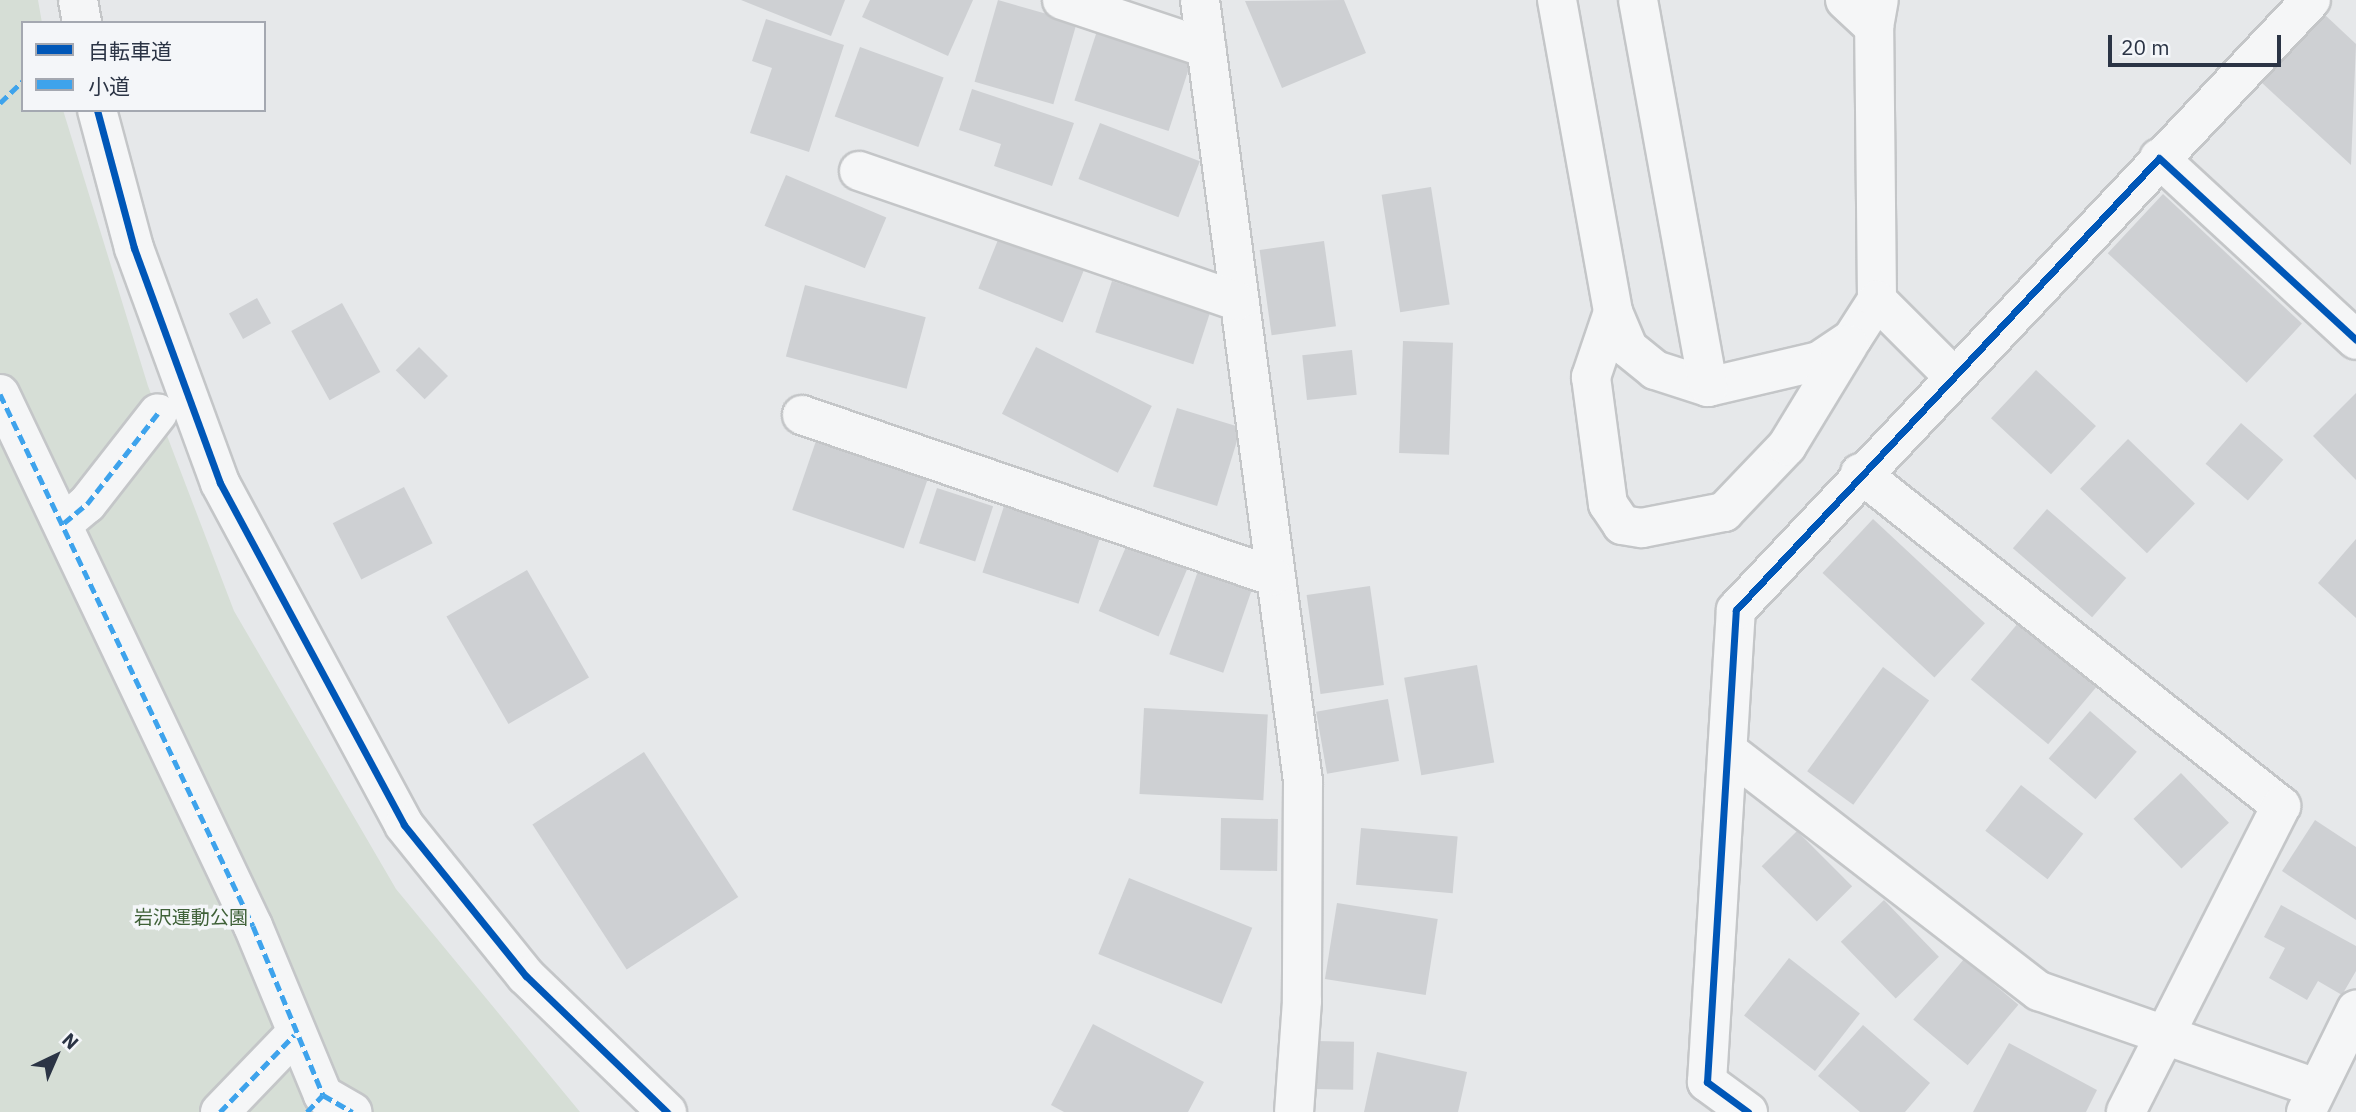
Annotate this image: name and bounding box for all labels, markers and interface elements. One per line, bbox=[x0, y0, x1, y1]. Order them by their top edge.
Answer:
legend bbox=[21, 21, 266, 112]
scale bar bbox=[2111, 21, 2284, 65]
text: 20 m bbox=[2121, 33, 2170, 61]
text: 自転車道 bbox=[88, 37, 172, 65]
text: 小道 bbox=[88, 72, 130, 100]
park label: 岩沢運動公園 bbox=[134, 907, 248, 929]
north arrow bbox=[21, 1021, 91, 1091]
text: N bbox=[57, 1027, 84, 1054]

